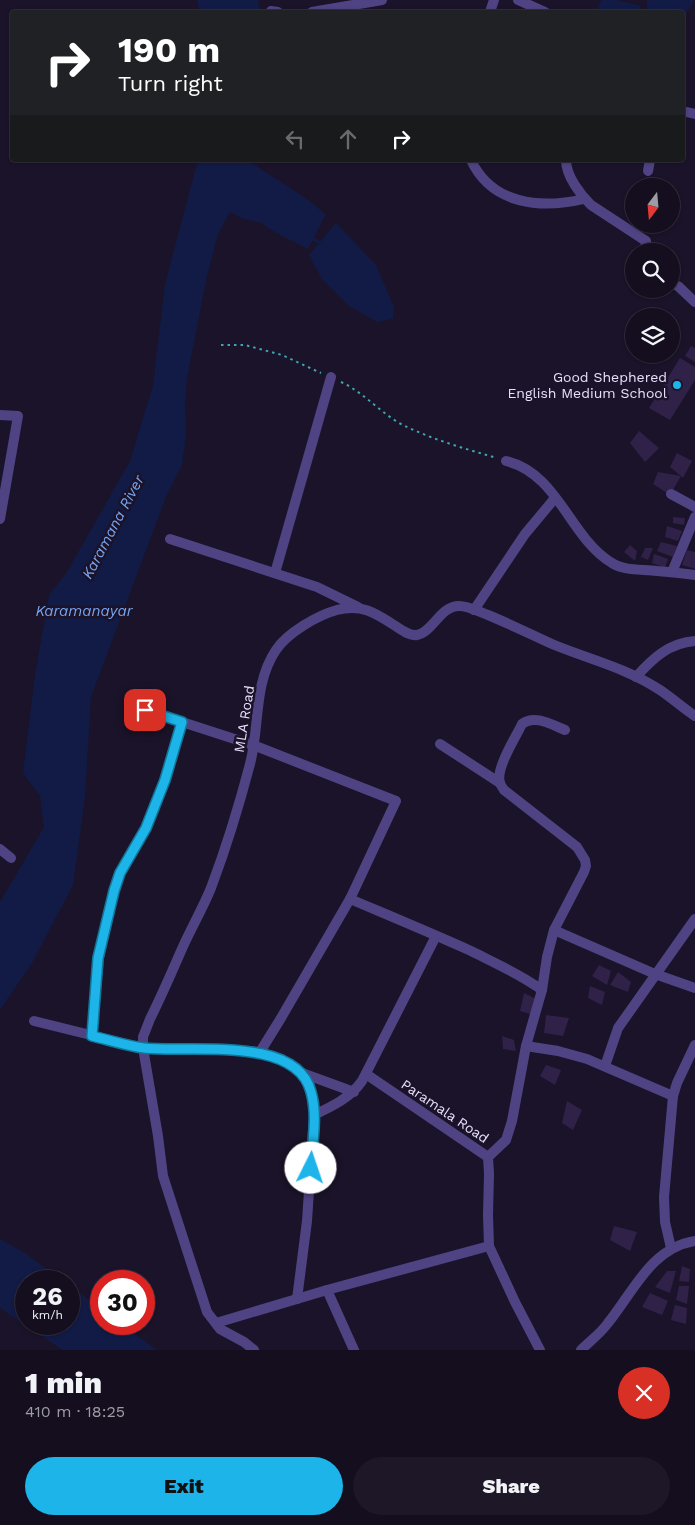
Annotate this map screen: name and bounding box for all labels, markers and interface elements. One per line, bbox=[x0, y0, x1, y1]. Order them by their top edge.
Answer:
text: 190 m bbox=[118, 29, 220, 71]
icon: right bbox=[35, 30, 100, 95]
text: Turn right bbox=[118, 71, 223, 96]
icon: left bbox=[281, 125, 309, 153]
icon: ahead bbox=[334, 125, 362, 153]
icon: right bbox=[387, 125, 415, 153]
north arrow bbox=[625, 178, 680, 232]
map controls bbox=[625, 178, 680, 363]
button: search bbox=[625, 243, 680, 298]
button: layers bbox=[625, 308, 680, 363]
place label: Good Shephered English Medium School bbox=[507, 369, 668, 401]
marker: Good Shephered English Medium School bbox=[671, 379, 683, 391]
water label: Karamana River bbox=[78, 471, 148, 582]
water label: Karamanayar bbox=[35, 602, 134, 620]
street label: MLA Road bbox=[231, 684, 257, 754]
pin bbox=[124, 689, 166, 731]
icon: arrive bbox=[131, 696, 159, 724]
street label: Paramala Road bbox=[398, 1076, 492, 1146]
position arrow bbox=[284, 1141, 336, 1193]
speed limit sign: 30 bbox=[90, 1270, 155, 1335]
text: 26 bbox=[32, 1282, 63, 1311]
text: km/h bbox=[32, 1308, 63, 1322]
text: 1 min bbox=[25, 1365, 102, 1400]
button: close bbox=[618, 1367, 670, 1419]
text: 410 m · 18:25 bbox=[25, 1402, 125, 1421]
button: Exit bbox=[25, 1457, 343, 1515]
button: Share bbox=[353, 1457, 670, 1515]

